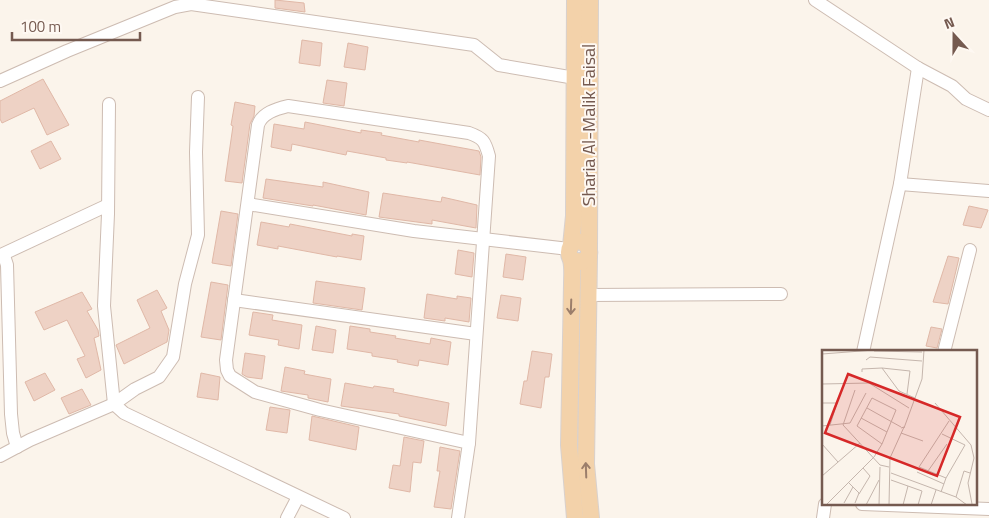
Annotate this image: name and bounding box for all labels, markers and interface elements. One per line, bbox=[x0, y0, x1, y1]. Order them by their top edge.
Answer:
scale bar bbox=[12, 10, 140, 42]
north arrow bbox=[929, 10, 979, 60]
text: N bbox=[941, 11, 957, 34]
text: 100 m bbox=[20, 15, 61, 38]
street label: Sharia Al-Malik Faisal bbox=[575, 44, 602, 206]
one-way arrow bbox=[567, 299, 576, 315]
inset map bbox=[822, 350, 976, 506]
one-way arrow bbox=[581, 462, 591, 478]

